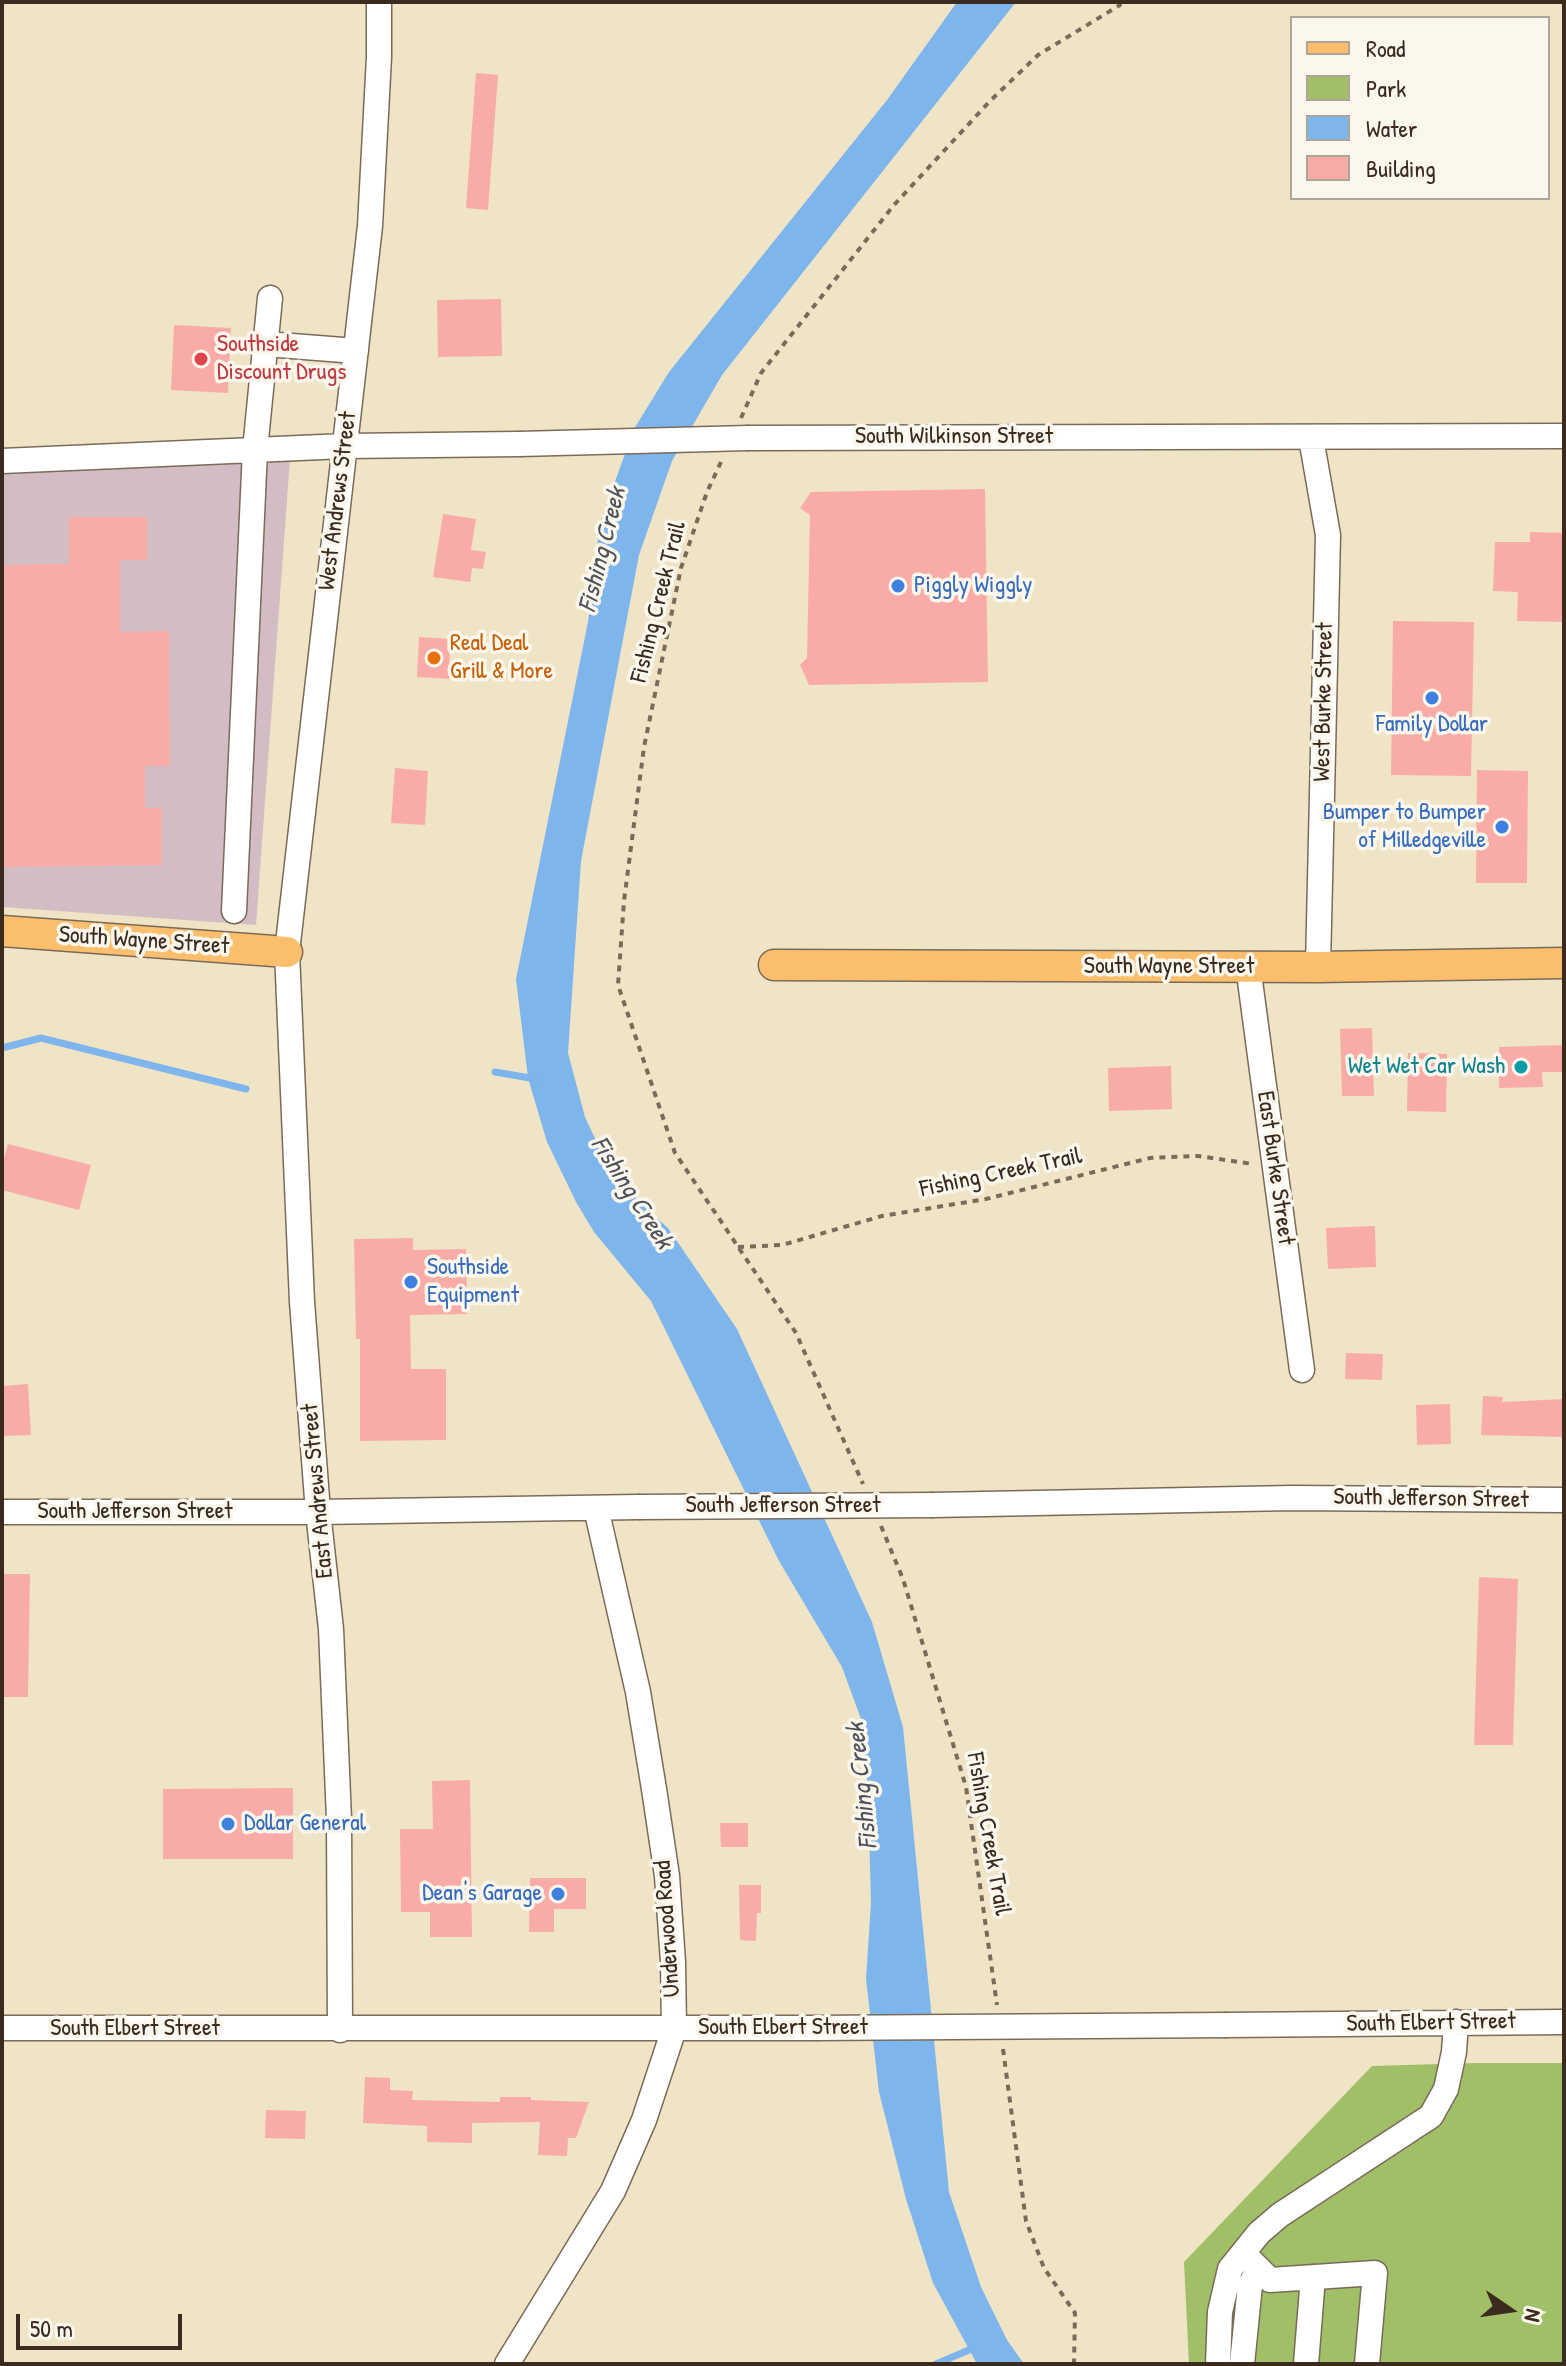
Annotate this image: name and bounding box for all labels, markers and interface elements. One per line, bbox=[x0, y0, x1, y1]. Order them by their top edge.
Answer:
legend bbox=[1290, 16, 1550, 200]
text: Road bbox=[1366, 32, 1405, 64]
text: Park bbox=[1366, 72, 1406, 104]
text: Water bbox=[1366, 112, 1417, 144]
text: Building bbox=[1366, 152, 1436, 184]
place label: Southside Discount Drugs bbox=[217, 331, 346, 387]
marker: Southside Discount Drugs bbox=[192, 350, 210, 368]
street label: West Andrews Street bbox=[313, 410, 363, 592]
street label: South Wilkinson Street bbox=[855, 423, 1053, 451]
water label: Fishing Creek bbox=[572, 484, 634, 616]
street label: Fishing Creek Trail bbox=[625, 519, 693, 685]
place label: Piggly Wiggly bbox=[914, 572, 1032, 600]
marker: Piggly Wiggly bbox=[889, 577, 907, 595]
street label: West Burke Street bbox=[1308, 622, 1340, 782]
place label: Real Deal Grill & More bbox=[450, 630, 553, 686]
marker: Real Deal Grill & More bbox=[425, 649, 443, 667]
marker: Family Dollar bbox=[1423, 689, 1441, 707]
place label: Family Dollar bbox=[1376, 711, 1488, 739]
place label: Bumper to Bumper of Milledgeville bbox=[1323, 799, 1486, 855]
marker: Bumper to Bumper of Milledgeville bbox=[1493, 818, 1511, 836]
street label: South Wayne Street bbox=[58, 921, 230, 961]
street label: South Wayne Street bbox=[1084, 953, 1254, 981]
place label: Wet Wet Car Wash bbox=[1348, 1053, 1505, 1081]
marker: Wet Wet Car Wash bbox=[1512, 1058, 1530, 1076]
street label: East Burke Street bbox=[1250, 1089, 1300, 1247]
water label: Fishing Creek bbox=[583, 1131, 679, 1255]
street label: Fishing Creek Trail bbox=[917, 1142, 1085, 1204]
place label: Southside Equipment bbox=[427, 1254, 519, 1310]
marker: Southside Equipment bbox=[402, 1273, 420, 1291]
street label: East Andrews Street bbox=[296, 1402, 340, 1580]
street label: South Jefferson Street bbox=[1333, 1483, 1529, 1515]
street label: South Jefferson Street bbox=[685, 1492, 881, 1520]
street label: South Jefferson Street bbox=[37, 1498, 233, 1526]
water label: Fishing Creek bbox=[841, 1721, 885, 1851]
street label: Fishing Creek Trail bbox=[960, 1750, 1016, 1918]
place label: Dollar General bbox=[244, 1810, 366, 1838]
marker: Dollar General bbox=[219, 1815, 237, 1833]
street label: Underwood Road bbox=[649, 1860, 687, 1998]
place label: Dean's Garage bbox=[422, 1880, 542, 1908]
marker: Dean's Garage bbox=[549, 1885, 567, 1903]
street label: South Elbert Street bbox=[1346, 2007, 1516, 2039]
street label: South Elbert Street bbox=[698, 2014, 868, 2042]
street label: South Elbert Street bbox=[50, 2015, 220, 2043]
north arrow bbox=[1470, 2270, 1550, 2350]
scale bar bbox=[20, 2298, 186, 2348]
text: N bbox=[1517, 2306, 1549, 2324]
text: 50 m bbox=[30, 2312, 73, 2344]

